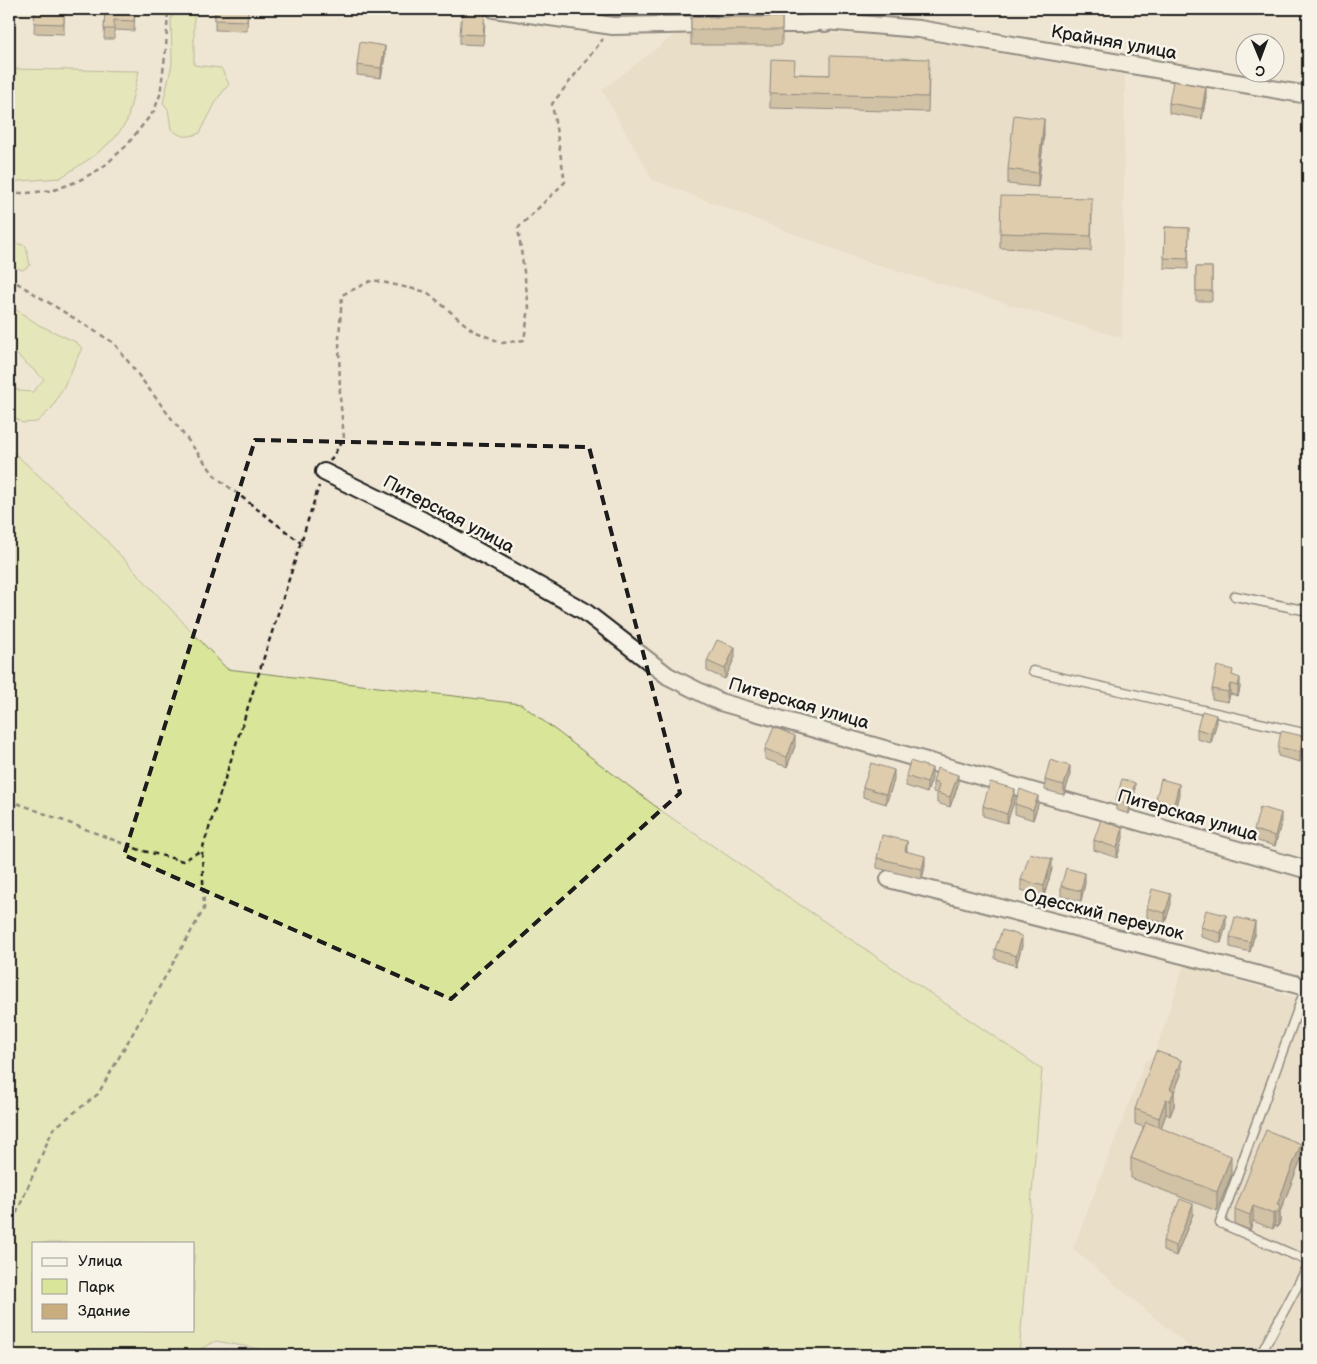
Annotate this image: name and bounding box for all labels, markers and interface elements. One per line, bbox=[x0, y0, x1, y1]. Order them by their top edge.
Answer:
street label: Крайняя улица bbox=[1049, 21, 1179, 64]
north arrow bbox=[1234, 32, 1284, 82]
text: С bbox=[1255, 62, 1265, 79]
street label: Питерская улица bbox=[380, 471, 518, 558]
street label: Питерская улица bbox=[726, 673, 872, 734]
street label: Питерская улица bbox=[1115, 785, 1261, 846]
street label: Одесский переулок bbox=[1022, 884, 1187, 945]
legend bbox=[32, 1242, 195, 1332]
text: Улица bbox=[78, 1252, 123, 1271]
text: Парк bbox=[78, 1278, 115, 1297]
text: Здание bbox=[78, 1302, 130, 1321]

